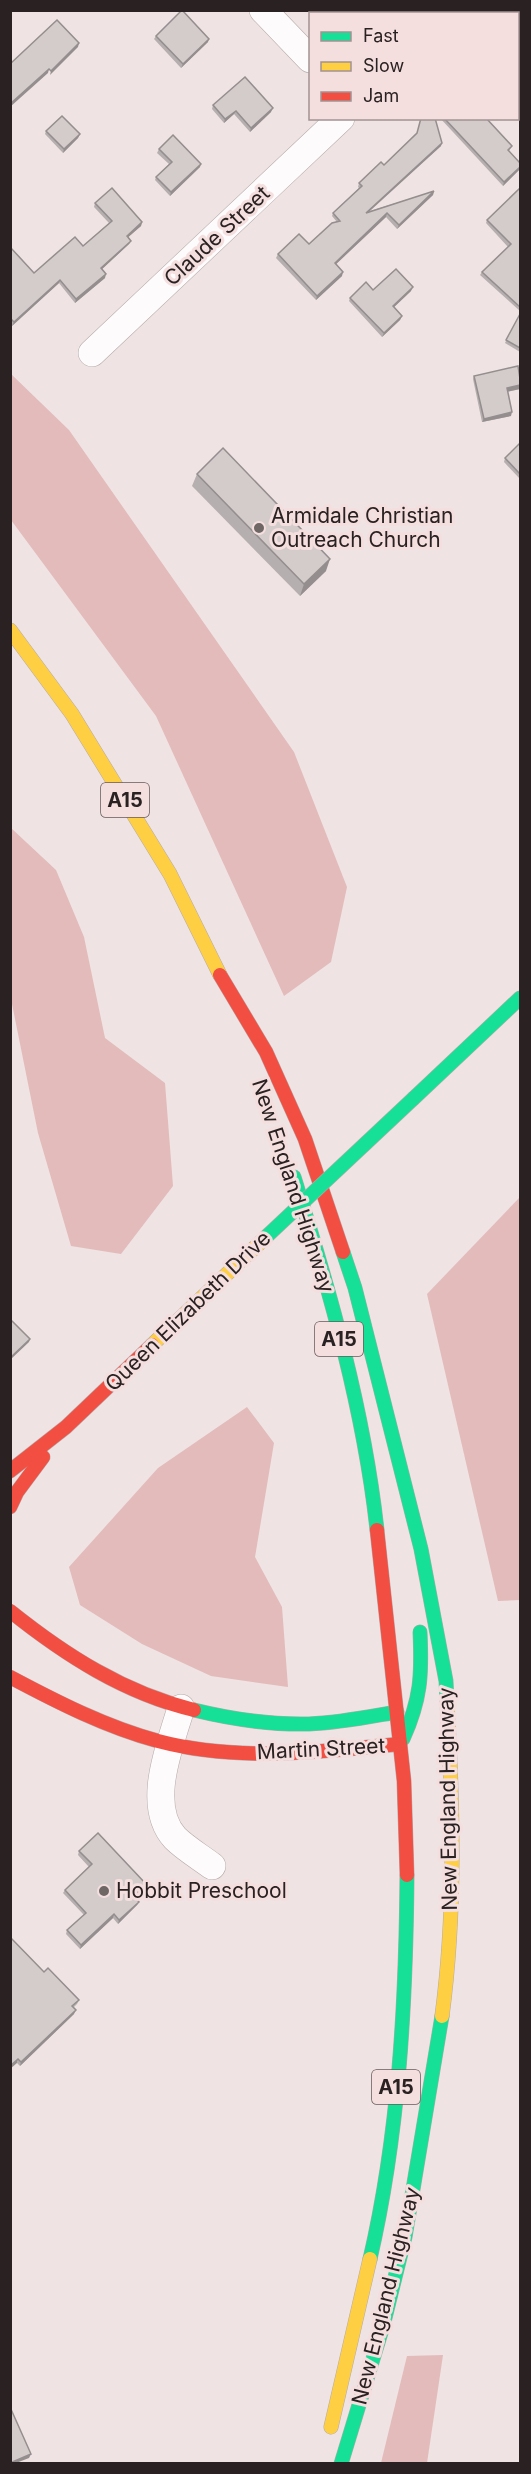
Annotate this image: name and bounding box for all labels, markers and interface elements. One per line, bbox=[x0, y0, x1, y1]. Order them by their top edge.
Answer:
legend bbox=[309, 12, 519, 120]
text: Fast bbox=[363, 25, 399, 46]
text: Slow bbox=[363, 55, 404, 76]
text: Jam bbox=[363, 85, 399, 106]
street label: Claude Street bbox=[159, 180, 275, 291]
place label: Armidale Christian Outreach Church bbox=[271, 503, 453, 552]
marker: Armidale Christian Outreach Church bbox=[252, 521, 266, 535]
road number: A15 bbox=[101, 783, 149, 817]
street label: New England Highway bbox=[247, 1076, 340, 1296]
street label: Queen Elizabeth Drive bbox=[100, 1225, 275, 1396]
road number: A15 bbox=[315, 1322, 363, 1356]
street label: New England Highway bbox=[433, 1687, 462, 1911]
street label: Martin Street bbox=[256, 1733, 386, 1764]
place label: Hobbit Preschool bbox=[116, 1878, 287, 1903]
marker: Hobbit Preschool bbox=[97, 1884, 111, 1898]
road number: A15 bbox=[372, 2070, 420, 2104]
street label: New England Highway bbox=[346, 2184, 425, 2407]

